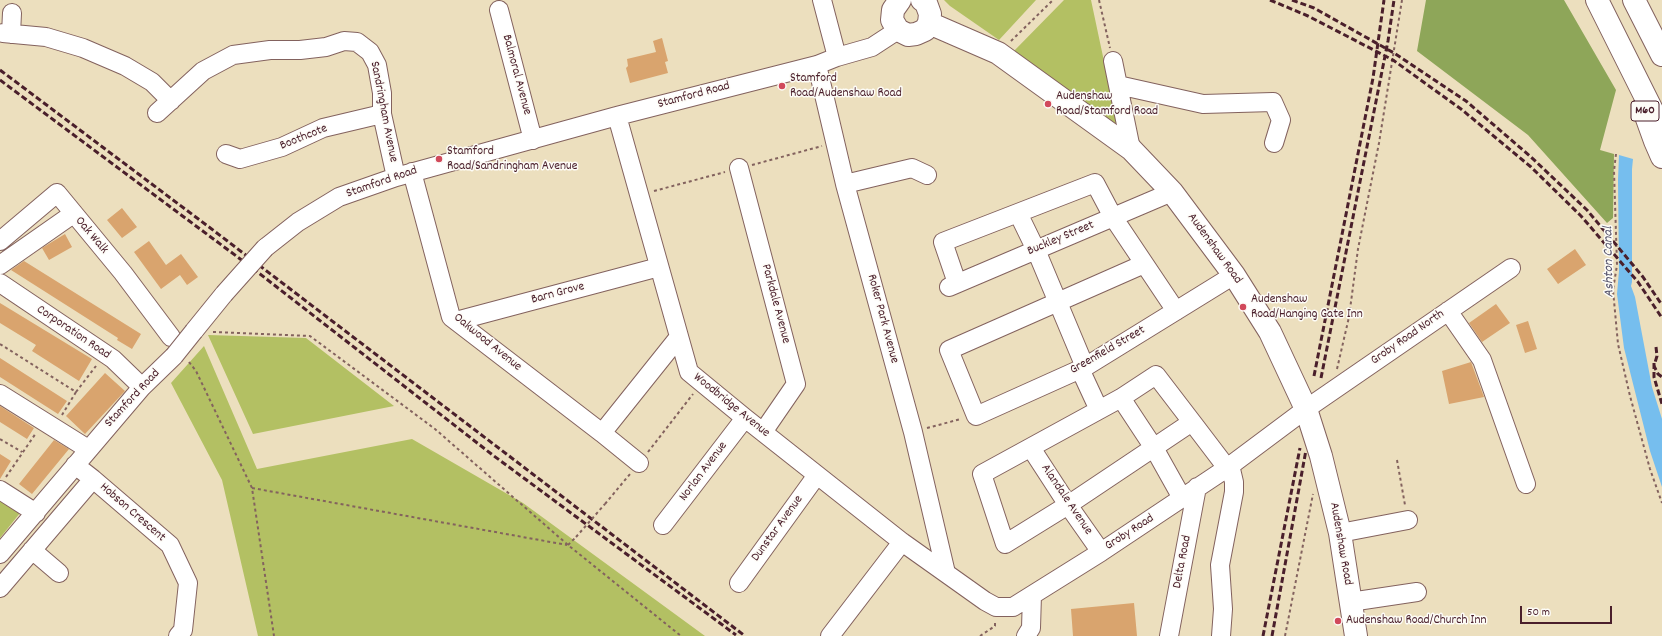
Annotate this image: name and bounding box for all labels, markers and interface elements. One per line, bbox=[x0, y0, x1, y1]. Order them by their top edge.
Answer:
street label: Balmoral Avenue bbox=[498, 33, 534, 117]
street label: Sandringham Avenue bbox=[366, 60, 400, 164]
place label: Stamford Road/Audenshaw Road bbox=[790, 71, 902, 102]
street label: Stamford Road bbox=[656, 79, 732, 113]
marker: Stamford Road/Audenshaw Road bbox=[777, 81, 787, 91]
place label: Audenshaw Road/Stamford Road bbox=[1056, 89, 1158, 120]
marker: Audenshaw Road/Stamford Road bbox=[1043, 99, 1053, 109]
road number: M60 bbox=[1631, 101, 1659, 121]
street label: Boothcote bbox=[278, 121, 330, 155]
place label: Stamford Road/Sandringham Avenue bbox=[447, 144, 577, 175]
marker: Stamford Road/Sandringham Avenue bbox=[434, 154, 444, 164]
street label: Stamford Road bbox=[344, 164, 420, 202]
street label: Audenshaw Road bbox=[1183, 211, 1245, 287]
street label: Oak Walk bbox=[71, 214, 111, 258]
street label: Buckley Street bbox=[1025, 218, 1097, 260]
water label: Ashton Canal bbox=[1601, 226, 1619, 298]
street label: Parkdale Avenue bbox=[757, 263, 793, 345]
street label: Roker Park Avenue bbox=[863, 273, 901, 365]
street label: Barn Grove bbox=[530, 279, 586, 309]
place label: Audenshaw Road/Hanging Gate Inn bbox=[1251, 292, 1363, 323]
street label: Corporation Road bbox=[33, 302, 113, 364]
marker: Audenshaw Road/Hanging Gate Inn bbox=[1238, 302, 1248, 312]
street label: Groby Road North bbox=[1368, 307, 1448, 369]
street label: Oakwood Avenue bbox=[450, 311, 524, 375]
street label: Greenfield Street bbox=[1068, 323, 1148, 379]
street label: Stamford Road bbox=[102, 367, 164, 431]
street label: Woodbridge Avenue bbox=[690, 370, 772, 442]
street label: Norlan Avenue bbox=[676, 439, 732, 505]
street label: Alandale Avenue bbox=[1037, 462, 1095, 538]
street label: Hobson Crescent bbox=[96, 480, 168, 546]
street label: Dunstar Avenue bbox=[749, 493, 807, 565]
street label: Audenshaw Road bbox=[1325, 501, 1355, 587]
street label: Groby Road bbox=[1103, 511, 1157, 555]
street label: Delta Road bbox=[1170, 534, 1196, 590]
scale bar bbox=[1522, 598, 1614, 624]
text: 50 m bbox=[1527, 604, 1550, 621]
place label: Audenshaw Road/Church Inn bbox=[1346, 613, 1486, 629]
marker: Audenshaw Road/Church Inn bbox=[1333, 616, 1343, 626]

